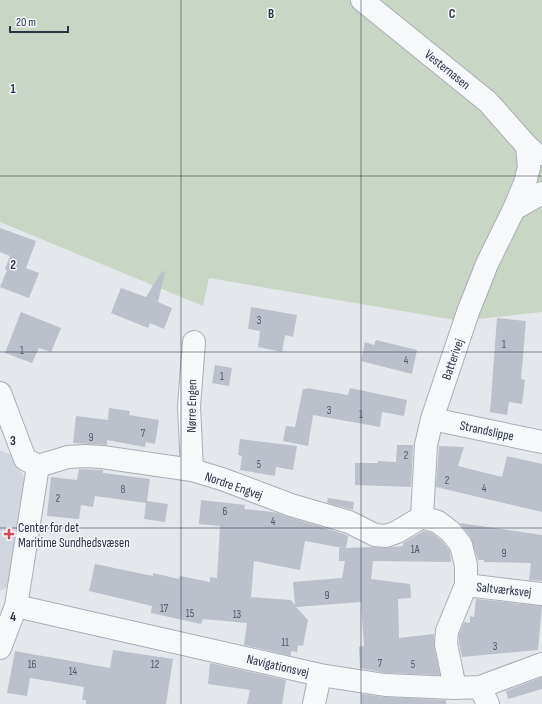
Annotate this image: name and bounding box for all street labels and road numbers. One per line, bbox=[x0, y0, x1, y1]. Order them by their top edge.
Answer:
street label: Vesternasen bbox=[421, 47, 473, 93]
street label: Batterivej bbox=[438, 337, 467, 382]
street label: Nørre Engen bbox=[184, 379, 200, 433]
street label: Strandslippe bbox=[458, 417, 515, 445]
street label: Nordre Engvej bbox=[203, 469, 265, 503]
street label: Saltværksvej bbox=[476, 579, 532, 601]
street label: Navigationsvej bbox=[245, 651, 310, 681]

